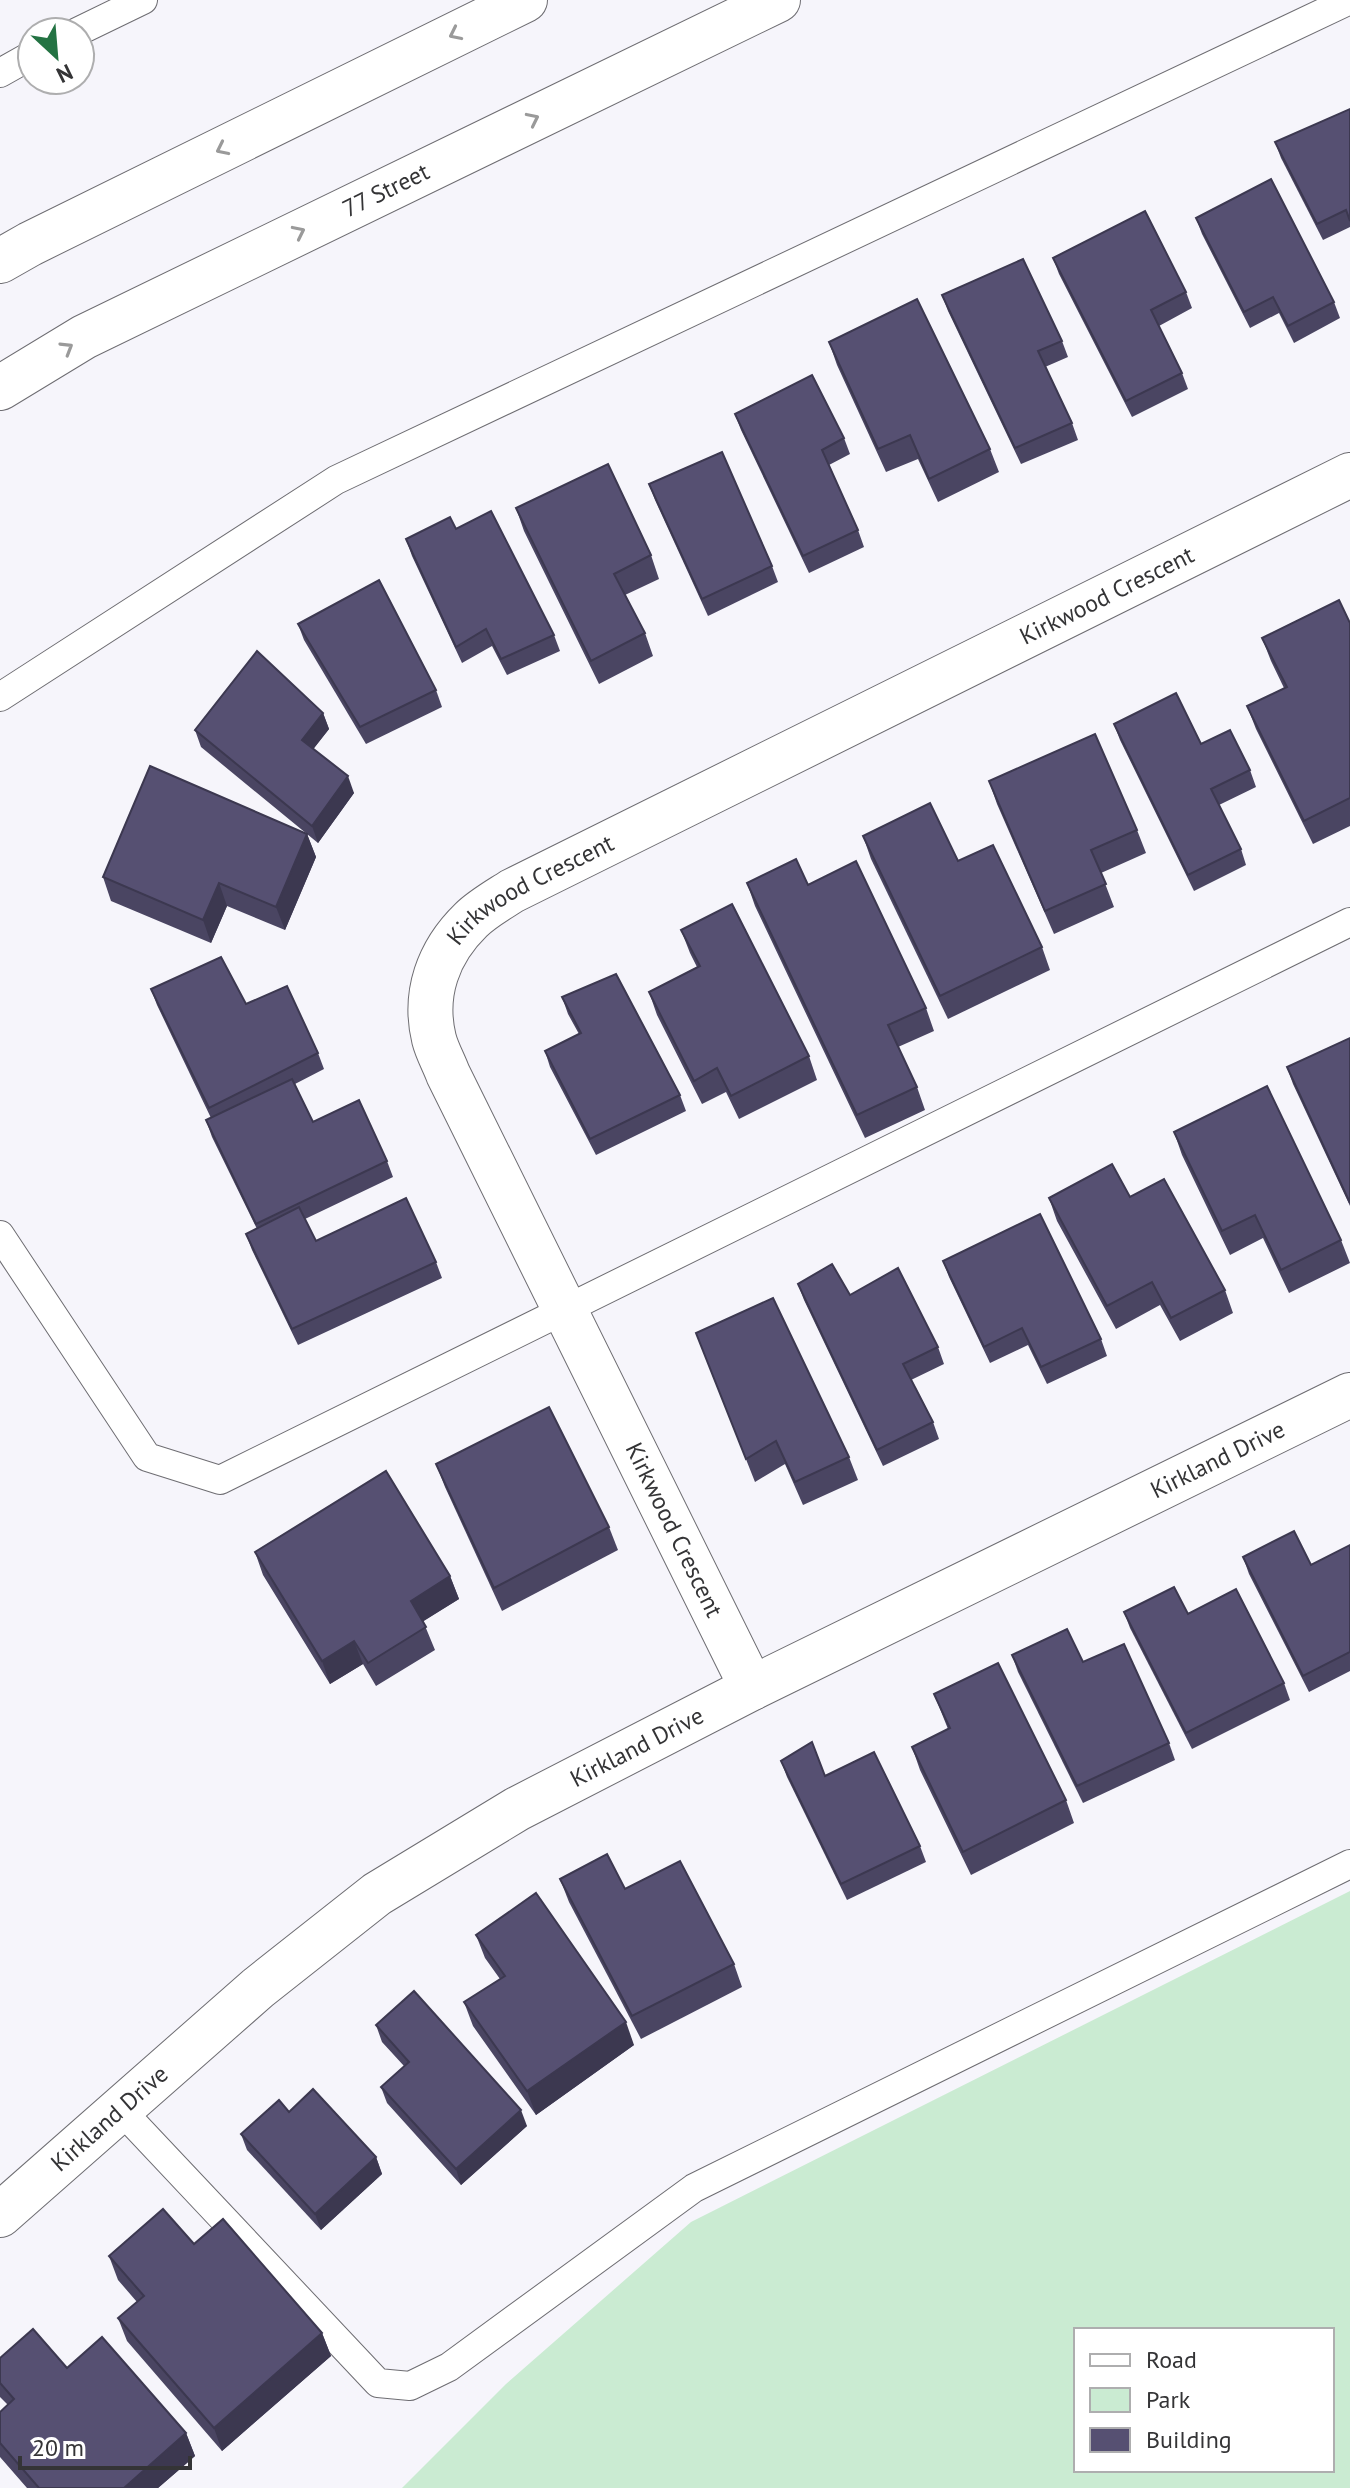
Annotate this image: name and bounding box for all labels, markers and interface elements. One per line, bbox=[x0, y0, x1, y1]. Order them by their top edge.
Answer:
north arrow bbox=[16, 16, 96, 96]
one-way arrow bbox=[448, 25, 463, 40]
text: N bbox=[52, 58, 77, 90]
one-way arrow bbox=[525, 113, 540, 129]
one-way arrow bbox=[215, 140, 230, 155]
street label: 77 Street bbox=[337, 156, 434, 224]
one-way arrow bbox=[291, 226, 306, 242]
one-way arrow bbox=[58, 342, 72, 357]
street label: Kirkwood Crescent bbox=[1014, 539, 1199, 652]
street label: Kirkwood Crescent bbox=[439, 827, 619, 951]
street label: Kirkland Drive bbox=[1145, 1413, 1290, 1505]
street label: Kirkwood Crescent bbox=[619, 1437, 730, 1622]
street label: Kirkland Drive bbox=[565, 1700, 709, 1794]
street label: Kirkland Drive bbox=[44, 2058, 174, 2178]
legend bbox=[1074, 2328, 1334, 2472]
text: Road bbox=[1146, 2344, 1197, 2375]
text: Park bbox=[1146, 2384, 1191, 2415]
scale bar bbox=[20, 2420, 190, 2470]
text: Building bbox=[1146, 2424, 1232, 2455]
text: 20 m bbox=[32, 2432, 84, 2463]

